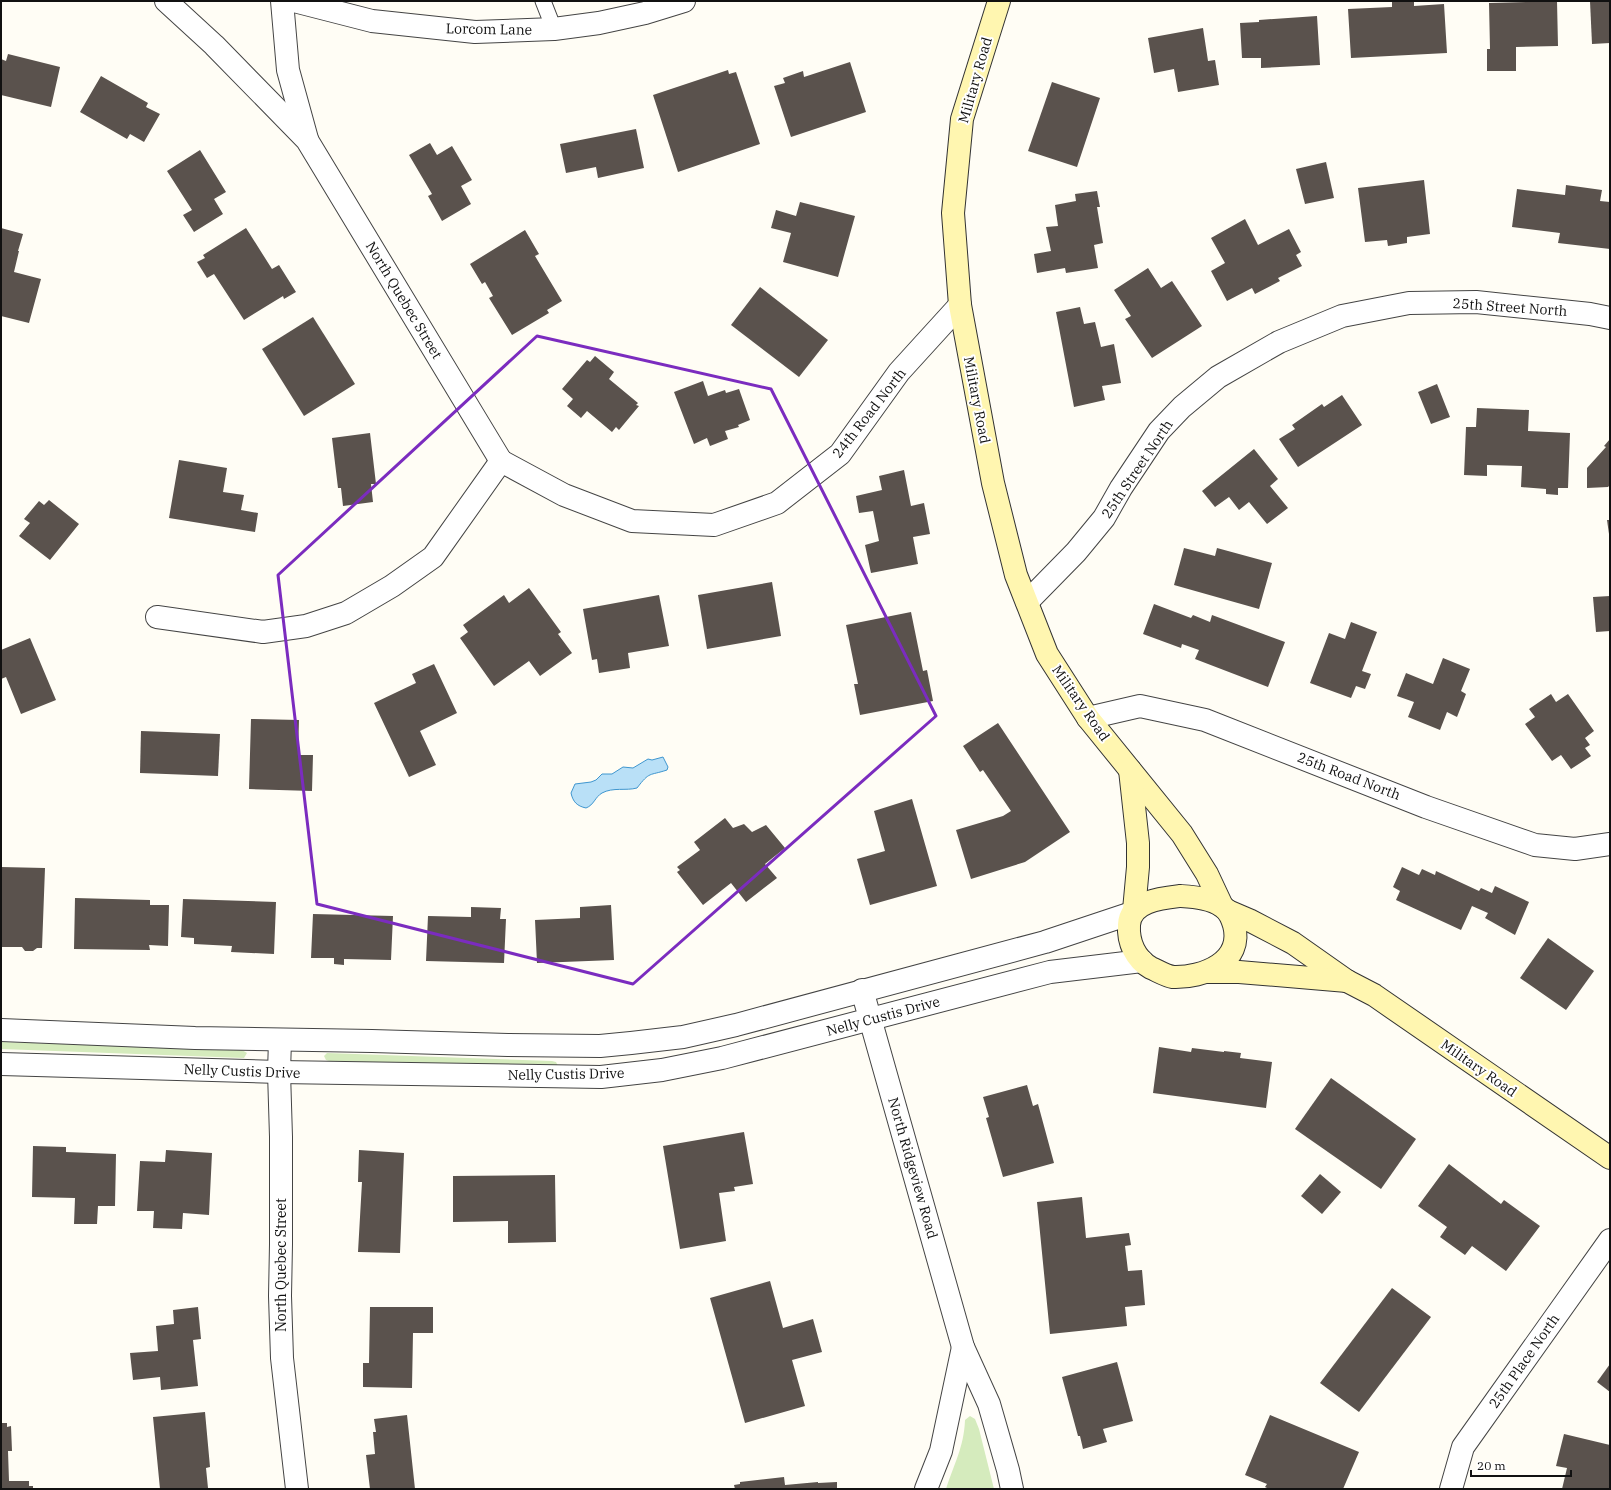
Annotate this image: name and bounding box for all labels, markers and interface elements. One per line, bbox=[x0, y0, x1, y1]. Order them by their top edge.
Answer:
street label: Lorcom Lane bbox=[446, 19, 532, 39]
street label: Military Road bbox=[954, 34, 996, 125]
street label: North Quebec Street bbox=[362, 238, 446, 362]
street label: 25th Street North bbox=[1452, 294, 1568, 320]
street label: Military Road bbox=[960, 355, 994, 446]
street label: 24th Road North bbox=[828, 364, 910, 462]
street label: 25th Street North bbox=[1097, 416, 1177, 522]
street label: Military Road bbox=[1048, 662, 1114, 745]
street label: 25th Road North bbox=[1295, 748, 1403, 804]
street label: Nelly Custis Drive bbox=[824, 992, 942, 1040]
street label: Military Road bbox=[1438, 1035, 1521, 1101]
street label: Nelly Custis Drive bbox=[183, 1060, 301, 1082]
street label: Nelly Custis Drive bbox=[507, 1064, 625, 1084]
street label: North Ridgeview Road bbox=[884, 1095, 942, 1241]
street label: North Quebec Street bbox=[272, 1198, 290, 1332]
street label: 25th Place North bbox=[1485, 1310, 1563, 1412]
scale bar bbox=[1471, 1452, 1571, 1478]
text: 20 m bbox=[1477, 1458, 1506, 1473]

